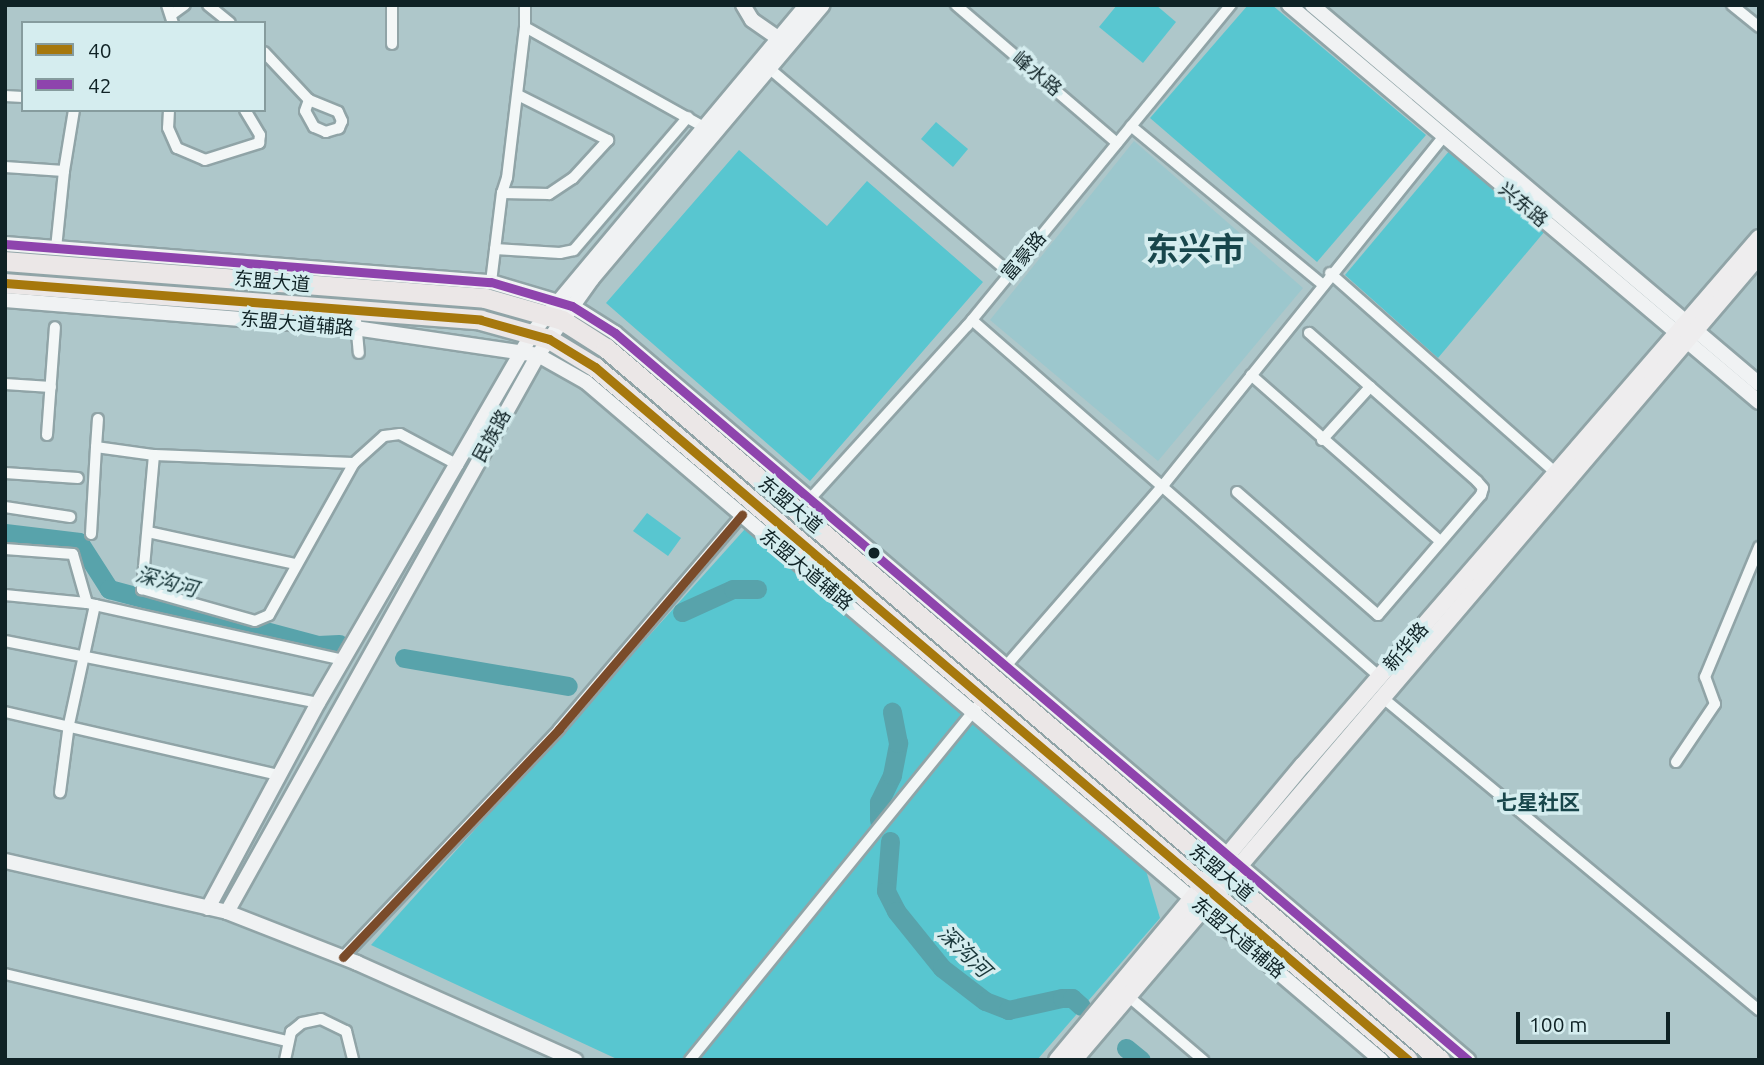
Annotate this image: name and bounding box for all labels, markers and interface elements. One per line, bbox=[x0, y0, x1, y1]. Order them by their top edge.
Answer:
legend bbox=[21, 21, 266, 112]
text: 40 bbox=[88, 38, 112, 62]
street label: 峰水路 bbox=[1008, 47, 1066, 101]
text: 42 bbox=[88, 73, 112, 97]
street label: 兴东路 bbox=[1494, 178, 1552, 232]
street label: 富豪路 bbox=[997, 227, 1051, 285]
district label: 东兴市 bbox=[1146, 229, 1244, 269]
street label: 东盟大道 bbox=[233, 267, 311, 297]
street label: 东盟大道辅路 bbox=[239, 308, 355, 340]
street label: 民族路 bbox=[468, 406, 516, 466]
street label: 东盟大道 bbox=[754, 472, 826, 538]
street label: 东盟大道辅路 bbox=[755, 525, 857, 615]
unlabelled marker bbox=[867, 546, 881, 560]
water label: 深沟河 bbox=[133, 561, 201, 601]
street label: 新华路 bbox=[1379, 618, 1433, 676]
district label: 七星社区 bbox=[1496, 789, 1580, 815]
street label: 东盟大道 bbox=[1185, 840, 1257, 906]
street label: 东盟大道辅路 bbox=[1187, 893, 1289, 983]
water label: 深沟河 bbox=[934, 920, 996, 982]
scale bar bbox=[1519, 998, 1673, 1042]
text: 100 m bbox=[1529, 1012, 1587, 1036]

